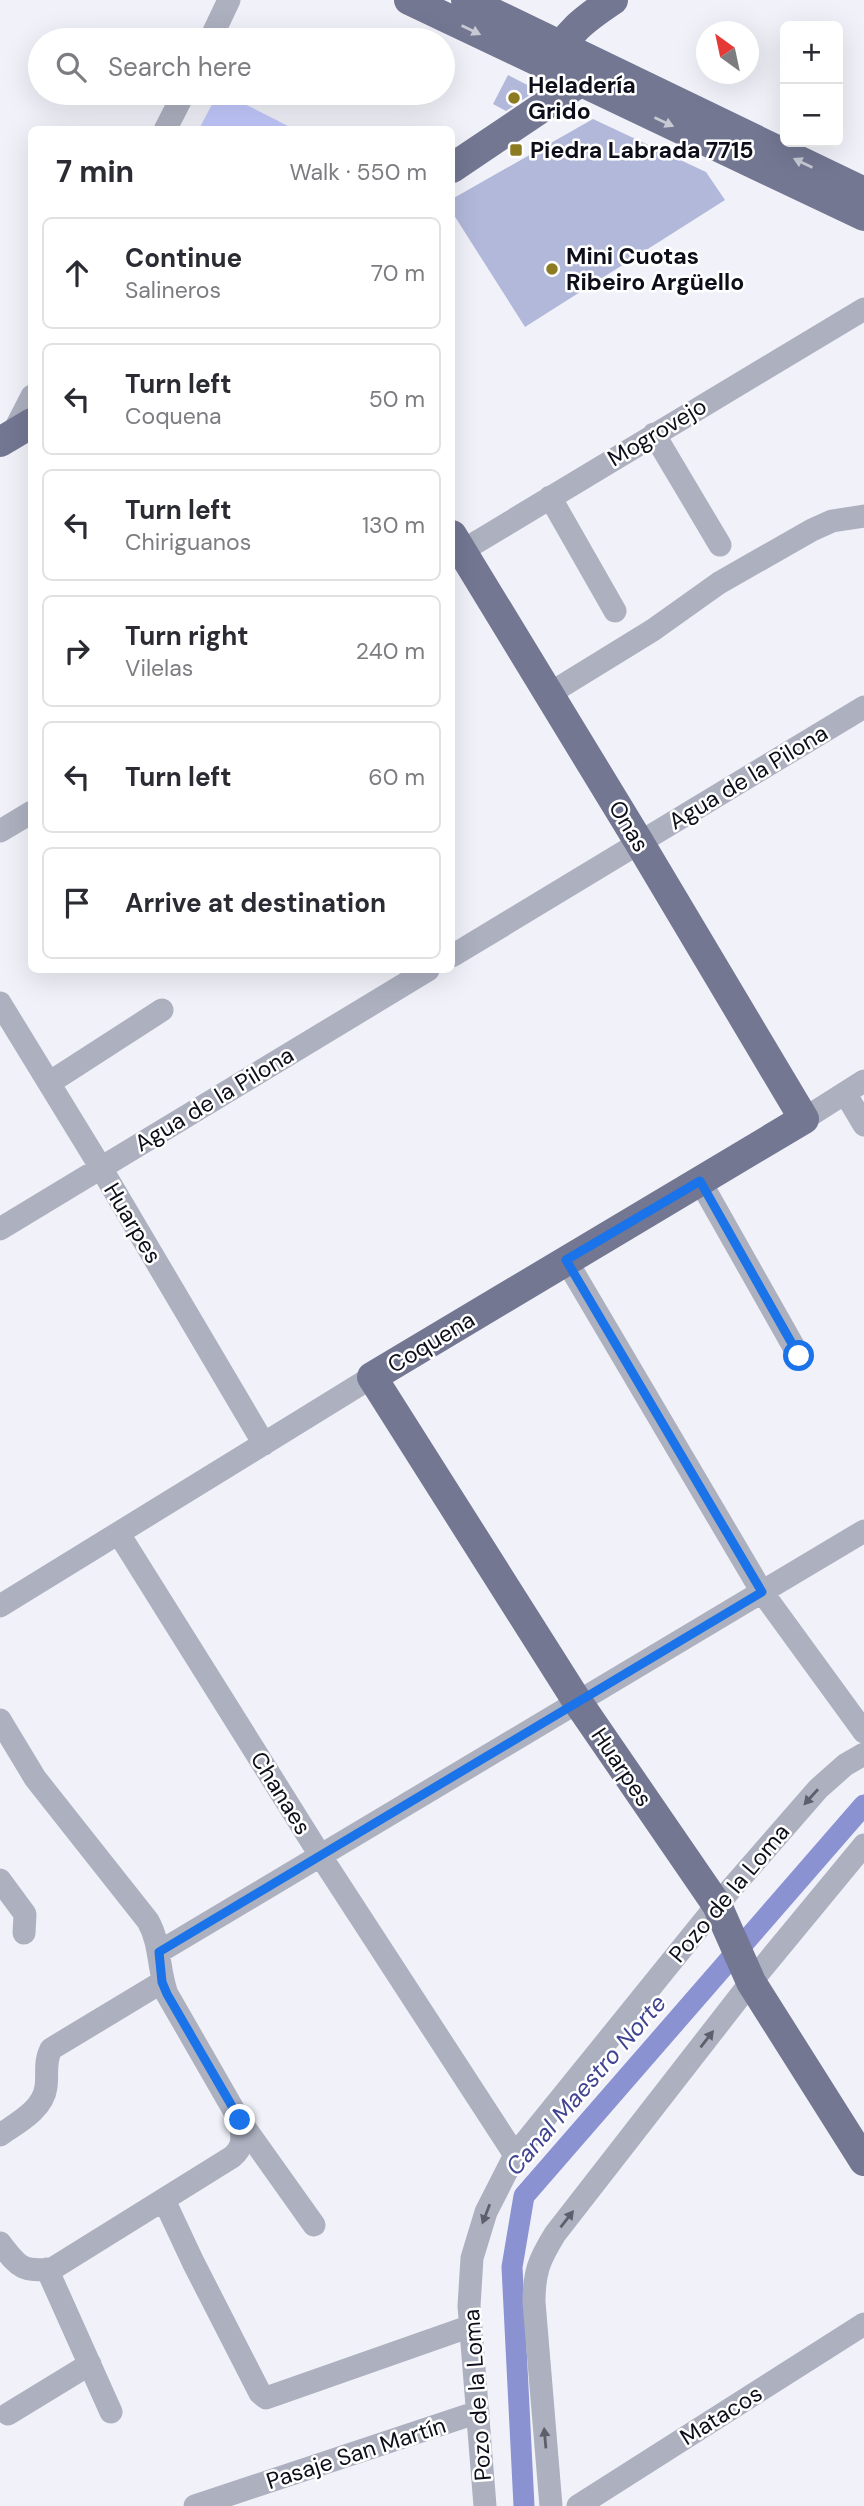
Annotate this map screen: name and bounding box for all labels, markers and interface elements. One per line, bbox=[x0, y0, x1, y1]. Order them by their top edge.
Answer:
north arrow bbox=[696, 21, 759, 84]
map controls bbox=[780, 21, 843, 147]
button: + bbox=[780, 21, 843, 84]
one-way arrow bbox=[461, 24, 481, 35]
search box bbox=[28, 28, 455, 105]
icon: search bbox=[52, 48, 90, 86]
text: Search here bbox=[108, 50, 251, 84]
place label: Heladería Grido bbox=[528, 70, 636, 126]
button: − bbox=[780, 84, 843, 147]
marker: Heladería Grido bbox=[506, 90, 522, 106]
one-way arrow bbox=[654, 116, 674, 127]
place label: Piedra Labrada 7715 bbox=[530, 135, 754, 165]
marker: Piedra Labrada 7715 bbox=[508, 142, 524, 158]
text: 7 min bbox=[56, 152, 134, 191]
text: Walk · 550 m bbox=[289, 157, 427, 187]
one-way arrow bbox=[793, 157, 813, 168]
text: Continue bbox=[125, 241, 242, 275]
place label: Mini Cuotas Ribeiro Argüello bbox=[566, 241, 744, 297]
icon: ahead bbox=[58, 254, 96, 292]
text: 70 m bbox=[371, 258, 425, 288]
marker: Mini Cuotas Ribeiro Argüello bbox=[544, 261, 560, 277]
text: Salineros bbox=[125, 275, 221, 305]
text: Turn left bbox=[125, 367, 232, 401]
icon: left bbox=[58, 380, 96, 418]
text: 50 m bbox=[369, 384, 425, 414]
street label: Mogrovejo bbox=[602, 391, 712, 473]
text: Coquena bbox=[125, 401, 222, 431]
text: Turn left bbox=[125, 493, 232, 527]
icon: left bbox=[58, 506, 96, 544]
text: 130 m bbox=[362, 510, 425, 540]
text: Chiriguanos bbox=[125, 527, 251, 557]
text: Turn right bbox=[125, 619, 249, 653]
icon: right bbox=[58, 632, 96, 670]
text: 240 m bbox=[356, 636, 425, 666]
text: Vilelas bbox=[125, 653, 193, 683]
street label: Agua de la Pilona bbox=[663, 718, 833, 836]
icon: left bbox=[58, 758, 96, 796]
text: Turn left bbox=[125, 760, 232, 794]
text: 60 m bbox=[368, 762, 425, 792]
street label: Onas bbox=[602, 795, 656, 857]
icon: arrive bbox=[58, 884, 96, 922]
text: Arrive at destination bbox=[125, 886, 386, 920]
street label: Agua de la Pilona bbox=[129, 1040, 299, 1158]
street label: Huarpes bbox=[97, 1177, 169, 1269]
street label: Coquena bbox=[382, 1304, 480, 1380]
route start bbox=[783, 1340, 814, 1371]
street label: Huarpes bbox=[585, 1722, 659, 1812]
street label: Chanaes bbox=[244, 1746, 318, 1840]
one-way arrow bbox=[803, 1788, 819, 1806]
street label: Pozo de la Loma bbox=[662, 1817, 796, 1969]
water label: Canal Maestro Norte bbox=[499, 1988, 673, 2182]
one-way arrow bbox=[699, 2031, 714, 2049]
route end bbox=[224, 2104, 255, 2135]
one-way arrow bbox=[481, 2204, 492, 2225]
one-way arrow bbox=[560, 2210, 574, 2228]
street label: Pozo de la Loma bbox=[456, 2308, 498, 2482]
street label: Matacos bbox=[674, 2378, 768, 2452]
street label: Pasaje San Martín bbox=[262, 2410, 450, 2496]
one-way arrow bbox=[539, 2427, 550, 2449]

